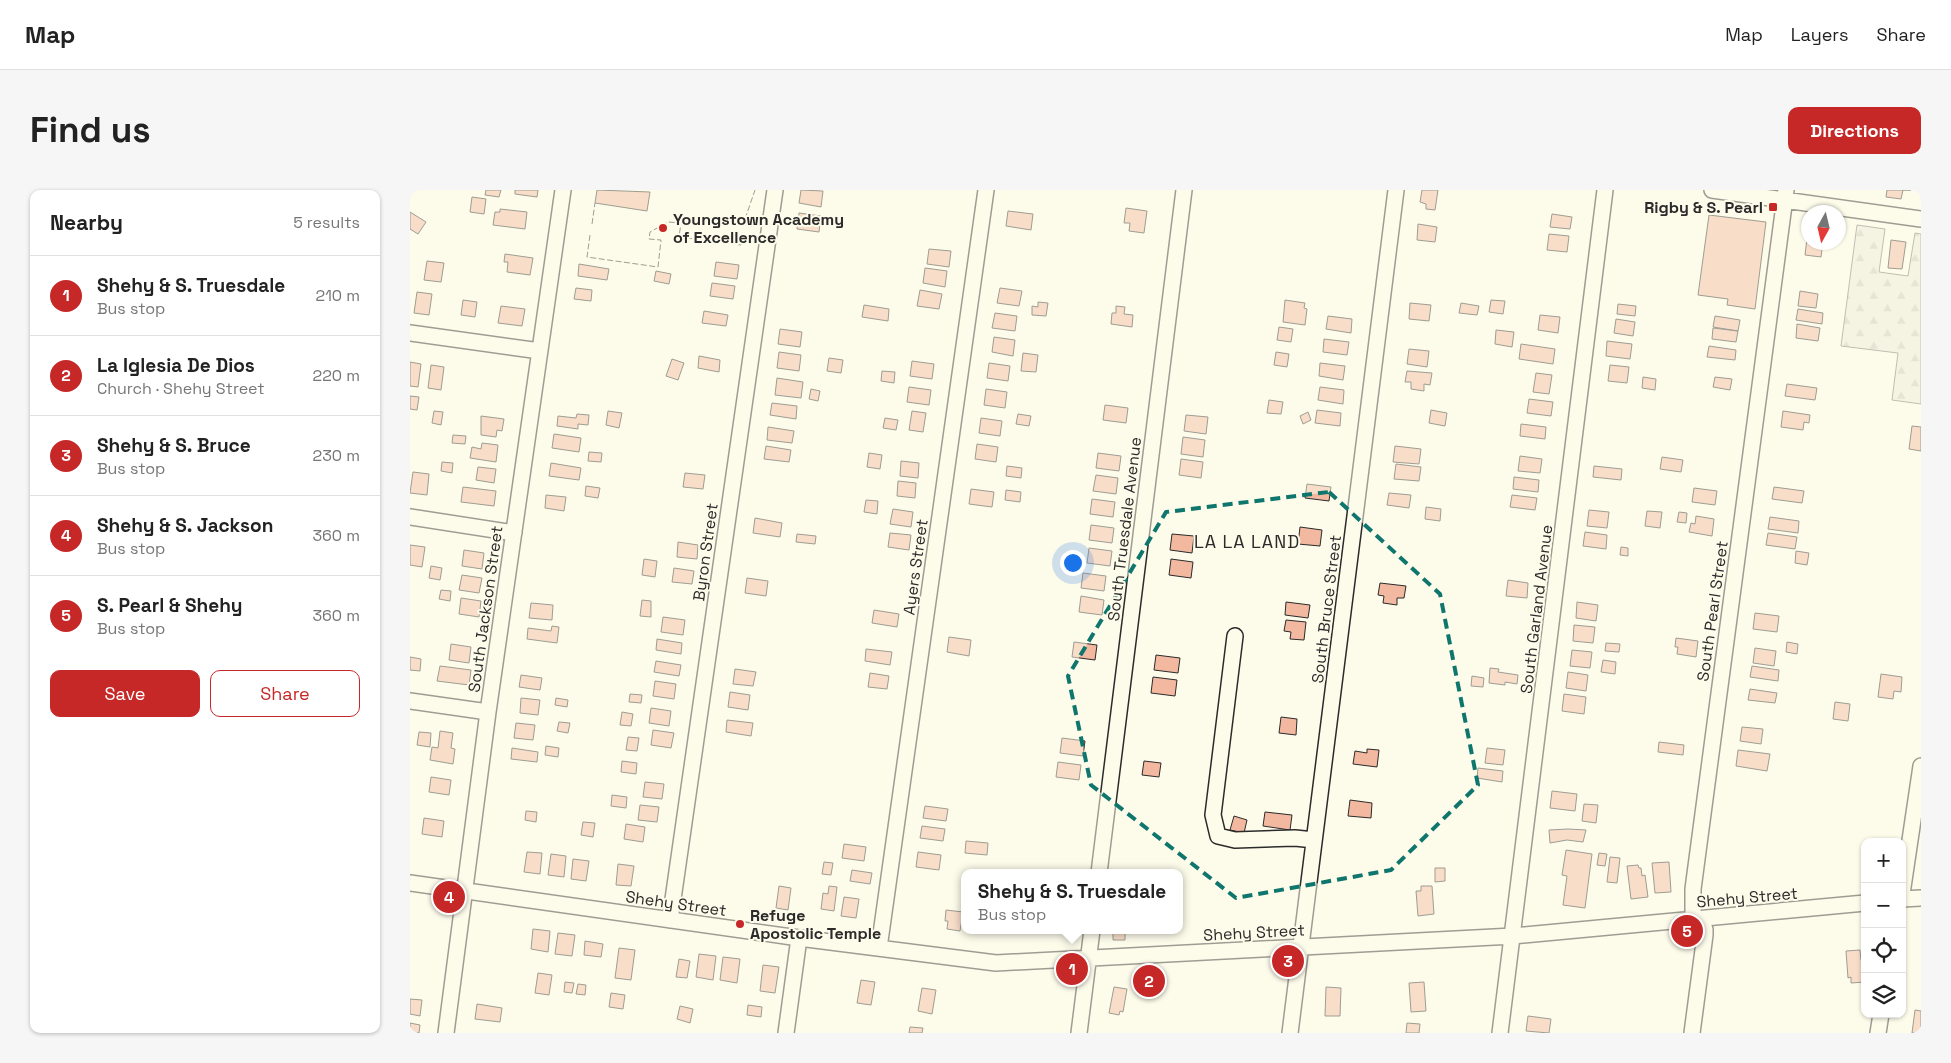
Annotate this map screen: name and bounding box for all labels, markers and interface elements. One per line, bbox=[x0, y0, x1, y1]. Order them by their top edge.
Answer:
text: Map bbox=[25, 19, 75, 50]
text: Map bbox=[1725, 23, 1763, 46]
text: Layers bbox=[1791, 23, 1848, 46]
text: Share bbox=[1876, 23, 1926, 46]
button: Directions bbox=[1788, 107, 1921, 154]
text: Find us bbox=[30, 108, 151, 152]
place label: Rigby & S. Pearl bbox=[1644, 197, 1763, 218]
marker: Rigby & S. Pearl bbox=[1767, 201, 1779, 213]
north arrow bbox=[1801, 205, 1846, 250]
text: Nearby bbox=[50, 209, 123, 236]
place label: Youngstown Academy of Excellence bbox=[673, 209, 844, 248]
text: 5 results bbox=[293, 212, 360, 233]
marker: Youngstown Academy of Excellence bbox=[657, 222, 669, 234]
text: Shehy & S. Truesdale bbox=[97, 273, 285, 298]
text: 1 bbox=[62, 285, 70, 306]
text: 210 m bbox=[316, 285, 360, 306]
text: Bus stop bbox=[97, 298, 165, 319]
text: La Iglesia De Dios bbox=[97, 353, 255, 378]
text: 2 bbox=[61, 365, 71, 386]
text: 220 m bbox=[313, 365, 360, 386]
text: Church · Shehy Street bbox=[97, 378, 265, 399]
text: Shehy & S. Bruce bbox=[97, 433, 251, 458]
street label: South Truesdale Avenue bbox=[1103, 436, 1146, 622]
text: 3 bbox=[61, 445, 71, 466]
text: 230 m bbox=[313, 445, 360, 466]
text: Bus stop bbox=[97, 458, 165, 479]
street label: Byron Street bbox=[688, 502, 723, 602]
text: Shehy & S. Jackson bbox=[97, 513, 273, 538]
street label: Ayers Street bbox=[898, 518, 933, 616]
street label: South Garland Avenue bbox=[1516, 523, 1557, 695]
street label: South Jackson Street bbox=[463, 524, 508, 694]
text: 4 bbox=[61, 525, 71, 546]
text: 360 m bbox=[312, 525, 360, 546]
district label: LA LA LAND bbox=[1194, 530, 1300, 553]
street label: South Bruce Street bbox=[1307, 534, 1346, 684]
text: Bus stop bbox=[97, 538, 165, 559]
street label: South Pearl Street bbox=[1692, 539, 1733, 683]
your location bbox=[1060, 550, 1086, 576]
text: S. Pearl & Shehy bbox=[97, 593, 243, 618]
text: 5 bbox=[61, 605, 71, 626]
text: 360 m bbox=[312, 605, 360, 626]
text: Bus stop bbox=[97, 618, 165, 639]
button: Save bbox=[50, 670, 200, 717]
button: Share bbox=[210, 670, 360, 717]
map controls bbox=[1861, 838, 1906, 1018]
button: + bbox=[1861, 838, 1906, 883]
popup bbox=[961, 869, 1183, 934]
pin: 4 bbox=[433, 878, 465, 916]
text: Shehy & S. Truesdale bbox=[978, 879, 1166, 904]
street label: Shehy Street bbox=[1696, 883, 1799, 912]
button: − bbox=[1861, 883, 1906, 928]
street label: Shehy Street bbox=[624, 886, 728, 921]
text: Bus stop bbox=[978, 904, 1046, 925]
place label: Refuge Apostolic Temple bbox=[750, 905, 881, 944]
pin: 5 bbox=[1671, 912, 1703, 950]
marker: Refuge Apostolic Temple bbox=[734, 918, 746, 930]
street label: Shehy Street bbox=[1203, 919, 1305, 946]
button: locate bbox=[1861, 928, 1906, 973]
pin: 3 bbox=[1272, 942, 1304, 980]
pin: 1 bbox=[1056, 950, 1088, 988]
pin: 2 bbox=[1133, 962, 1165, 1000]
button: layers bbox=[1861, 973, 1906, 1018]

